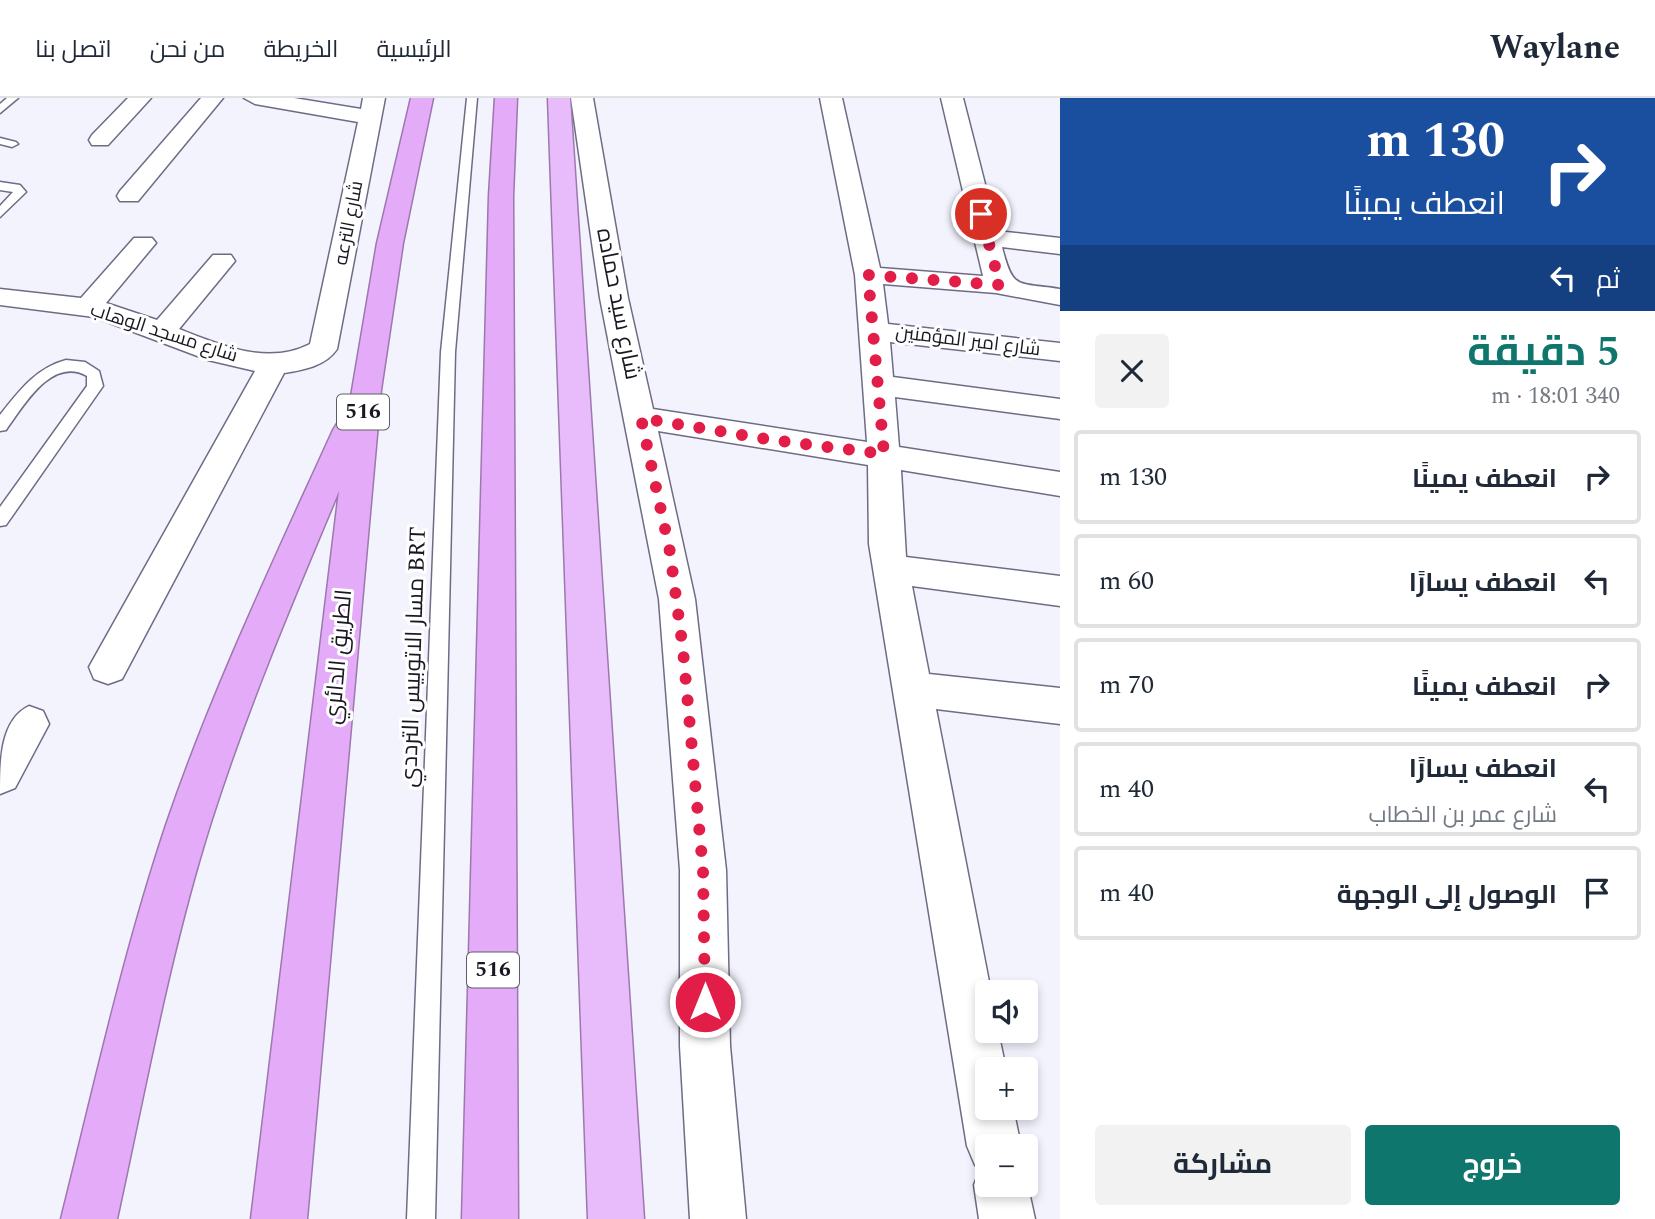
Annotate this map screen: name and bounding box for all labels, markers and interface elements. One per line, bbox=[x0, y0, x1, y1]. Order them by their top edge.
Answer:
text: Waylane bbox=[1490, 23, 1620, 73]
text: اتصل بنا bbox=[35, 32, 112, 68]
text: من نحن bbox=[150, 32, 226, 68]
text: الخريطة bbox=[264, 32, 338, 68]
text: الرئيسية bbox=[376, 32, 452, 68]
text: 130 m bbox=[1366, 104, 1505, 179]
icon: right bbox=[1529, 126, 1620, 217]
street label: شارع الترعه bbox=[327, 178, 371, 268]
text: انعطف يمينًا bbox=[1343, 180, 1505, 229]
pin bbox=[951, 184, 1011, 244]
icon: arrive bbox=[962, 195, 1000, 233]
street label: شارع سيد حماده bbox=[586, 225, 650, 383]
icon: left bbox=[1544, 259, 1582, 297]
text: ثم bbox=[1596, 260, 1620, 300]
street label: شارع مسجد الوهاب bbox=[87, 295, 241, 371]
street label: شارع امير المؤمنين bbox=[894, 318, 1042, 364]
text: 5 دقيقة bbox=[1467, 321, 1620, 384]
button: close bbox=[1095, 334, 1169, 408]
text: 340 m · 18:01 bbox=[1491, 379, 1620, 414]
road number: 516 bbox=[337, 394, 389, 430]
text: 130 m bbox=[1099, 457, 1167, 497]
icon: right bbox=[1578, 458, 1616, 496]
text: انعطف يمينًا bbox=[1412, 459, 1557, 499]
street label: مسار الاتوبيس الترددي BRT bbox=[392, 526, 436, 788]
text: 60 m bbox=[1099, 561, 1154, 601]
icon: left bbox=[1578, 562, 1616, 600]
text: انعطف يسارًا bbox=[1409, 563, 1557, 603]
street label: الطريق الدائري bbox=[316, 588, 362, 726]
text: 70 m bbox=[1099, 665, 1154, 705]
icon: right bbox=[1578, 666, 1616, 704]
text: انعطف يمينًا bbox=[1412, 667, 1557, 707]
text: انعطف يسارًا bbox=[1409, 749, 1557, 789]
text: 40 m bbox=[1099, 769, 1154, 809]
icon: left bbox=[1578, 770, 1616, 808]
text: شارع عمر بن الخطاب bbox=[1368, 798, 1557, 833]
text: 40 m bbox=[1099, 873, 1154, 913]
icon: arrive bbox=[1578, 874, 1616, 912]
text: الوصول إلى الوجهة bbox=[1337, 875, 1557, 915]
road number: 516 bbox=[467, 952, 519, 988]
position arrow bbox=[668, 965, 742, 1039]
map controls bbox=[975, 980, 1038, 1197]
button: sound bbox=[975, 980, 1038, 1043]
button: + bbox=[975, 1057, 1038, 1120]
button: مشاركة bbox=[1095, 1125, 1351, 1205]
button: خروج bbox=[1365, 1125, 1620, 1205]
button: − bbox=[975, 1134, 1038, 1197]

